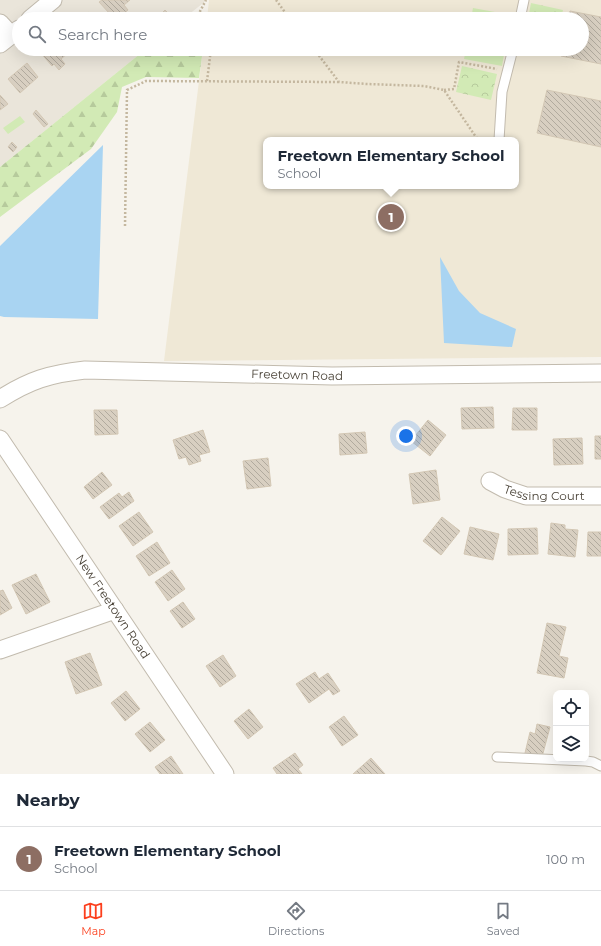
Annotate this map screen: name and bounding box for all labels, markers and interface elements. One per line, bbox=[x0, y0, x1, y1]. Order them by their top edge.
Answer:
search box bbox=[12, 12, 589, 56]
icon: search bbox=[26, 23, 48, 45]
text: Search here bbox=[58, 25, 147, 44]
popup bbox=[263, 137, 519, 189]
text: Freetown Elementary School bbox=[277, 146, 505, 165]
text: School bbox=[277, 165, 321, 181]
pin: 1 bbox=[378, 202, 404, 232]
street label: Freetown Road bbox=[251, 366, 343, 383]
your location bbox=[396, 426, 416, 446]
street label: Tessing Court bbox=[502, 481, 585, 503]
street label: New Freetown Road bbox=[73, 551, 153, 661]
map controls bbox=[553, 690, 589, 762]
button: locate bbox=[553, 690, 589, 726]
button: layers bbox=[553, 726, 589, 762]
text: Nearby bbox=[16, 790, 80, 810]
text: Freetown Elementary School bbox=[54, 841, 281, 860]
text: 1 bbox=[26, 851, 32, 867]
text: 100 m bbox=[546, 851, 585, 867]
text: School bbox=[54, 860, 98, 876]
tab: Map bbox=[81, 900, 106, 938]
tab: Directions bbox=[268, 900, 324, 938]
tab: Saved bbox=[487, 900, 520, 938]

